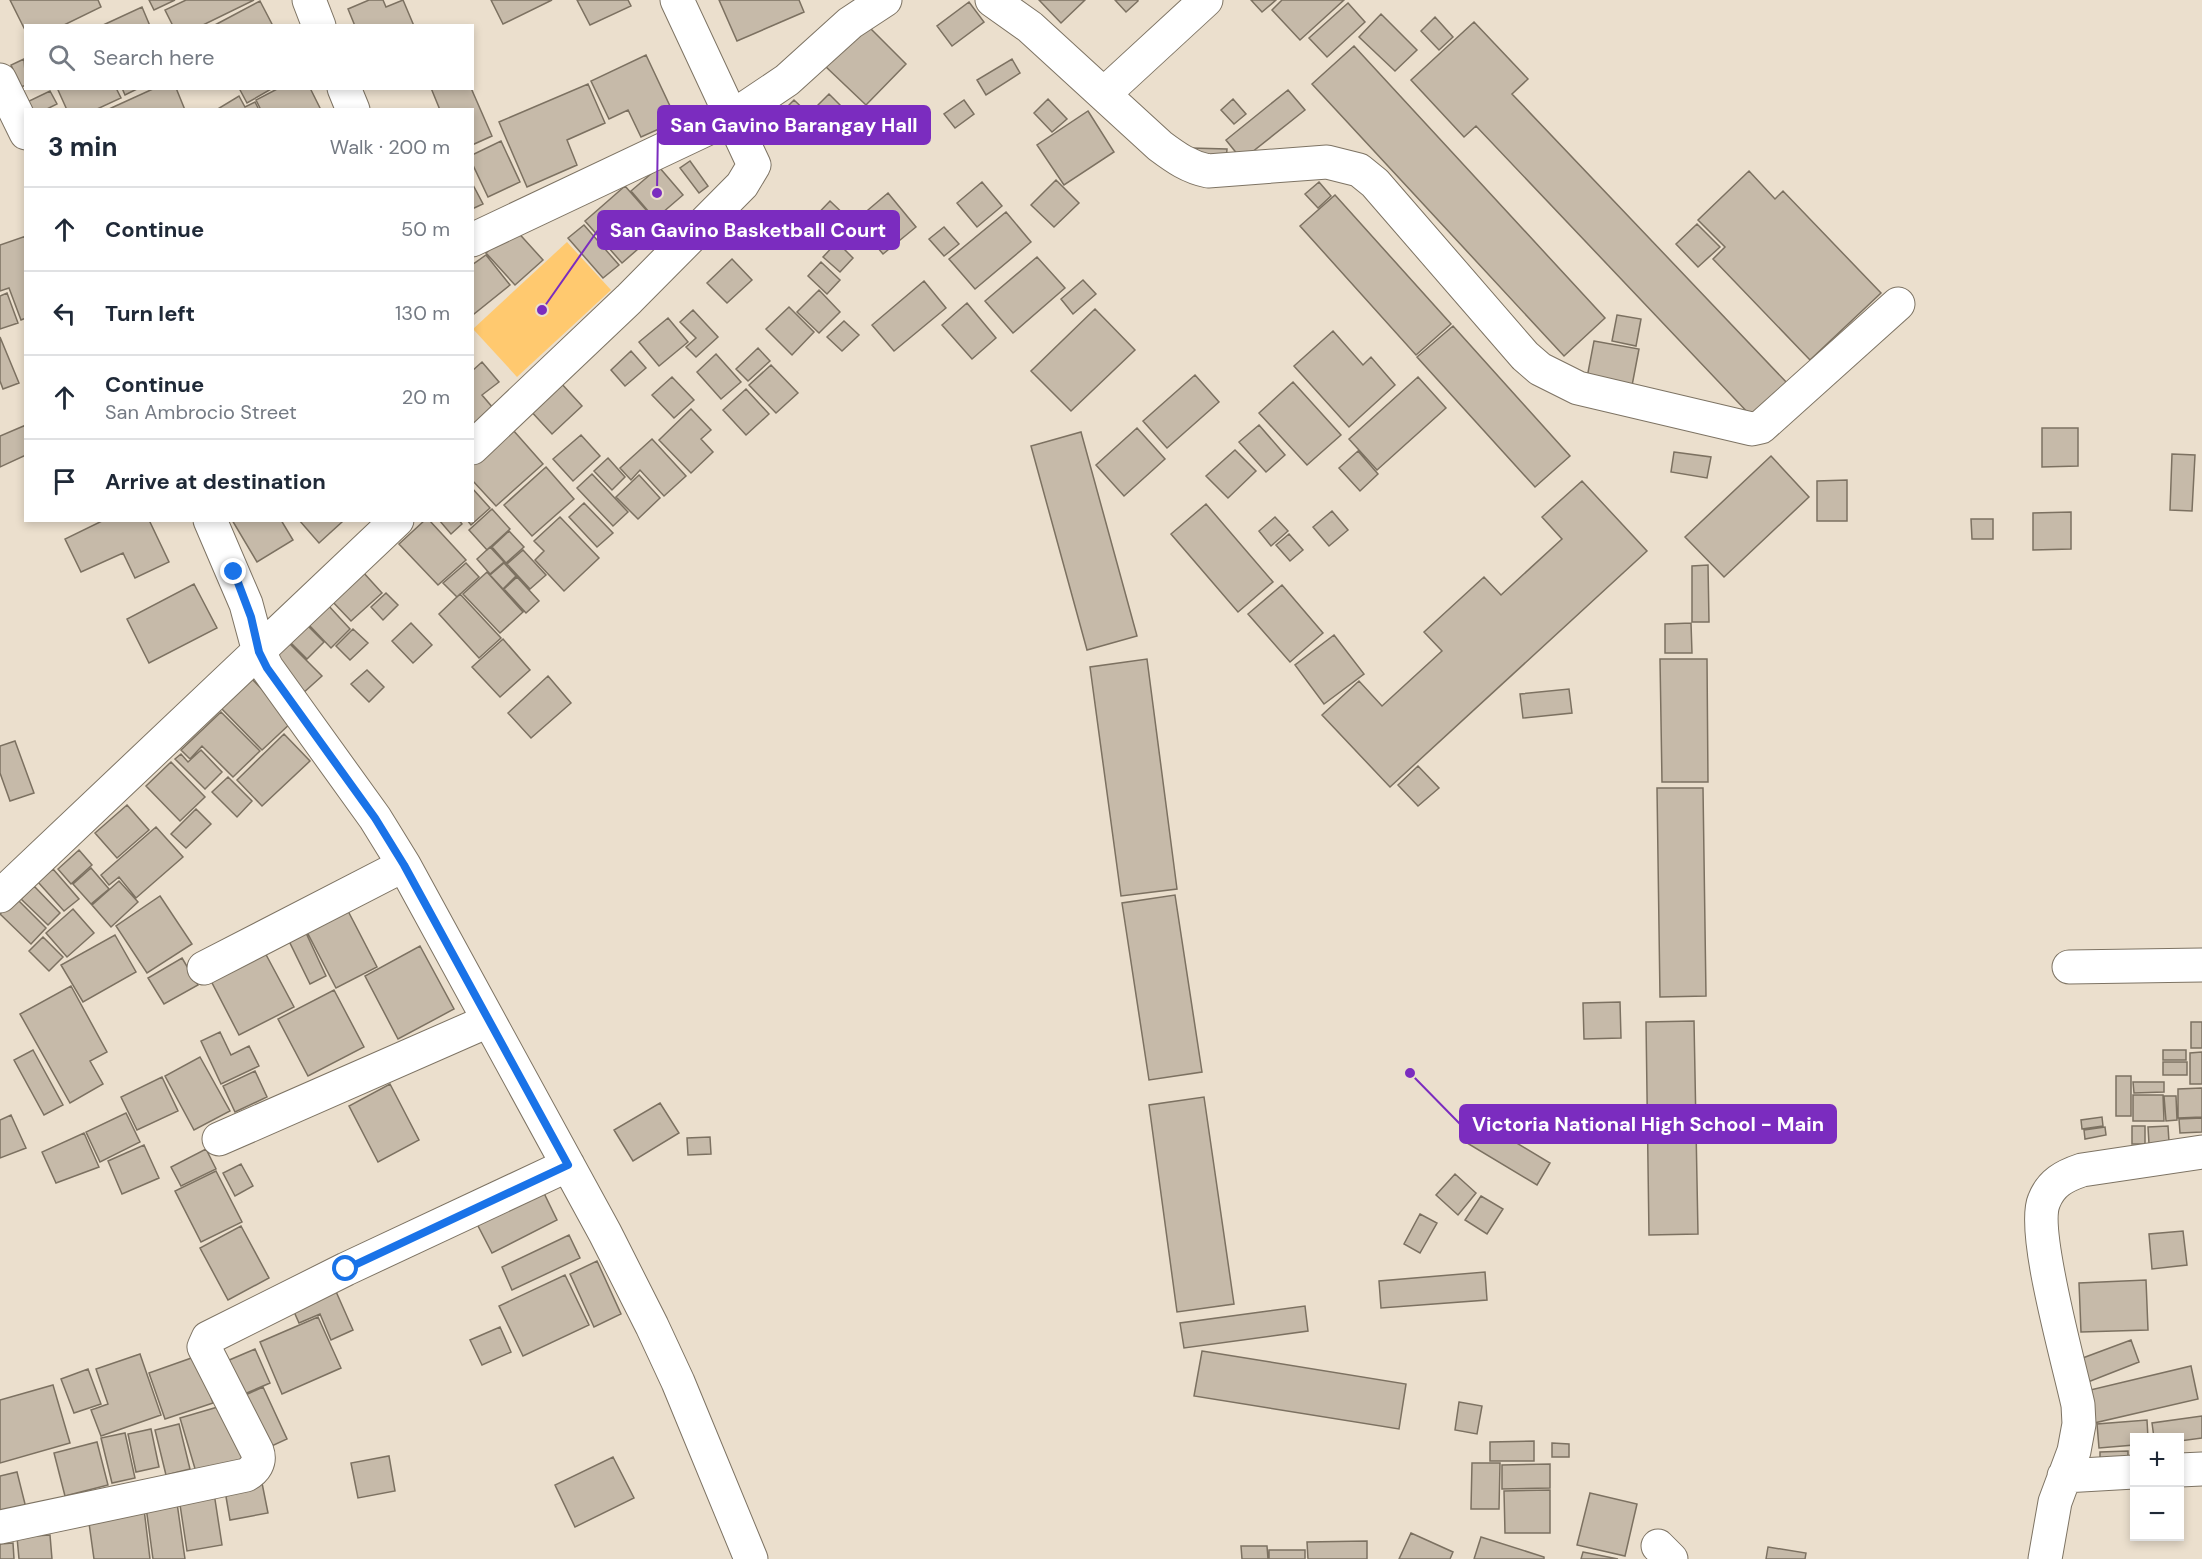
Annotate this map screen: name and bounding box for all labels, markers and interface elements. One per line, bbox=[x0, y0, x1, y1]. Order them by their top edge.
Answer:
search box bbox=[24, 24, 474, 90]
icon: search bbox=[45, 41, 78, 74]
text: Search here bbox=[93, 43, 214, 72]
callout: San Gavino Barangay Hall bbox=[658, 106, 930, 144]
text: San Gavino Barangay Hall bbox=[670, 112, 918, 138]
text: 3 min bbox=[48, 130, 117, 164]
text: Walk · 200 m bbox=[330, 134, 450, 160]
callout: San Gavino Basketball Court bbox=[598, 211, 899, 249]
icon: ahead bbox=[48, 213, 81, 246]
text: Continue bbox=[105, 215, 204, 244]
text: 50 m bbox=[401, 216, 450, 242]
text: San Gavino Basketball Court bbox=[610, 217, 886, 243]
icon: left bbox=[48, 297, 81, 330]
text: Turn left bbox=[105, 299, 195, 328]
text: 130 m bbox=[395, 300, 450, 326]
text: Continue bbox=[105, 370, 204, 399]
icon: ahead bbox=[48, 381, 81, 414]
text: 20 m bbox=[402, 384, 450, 410]
text: San Ambrocio Street bbox=[105, 399, 297, 425]
icon: arrive bbox=[48, 465, 81, 498]
text: Arrive at destination bbox=[105, 467, 326, 496]
route end bbox=[220, 558, 246, 584]
callout: Victoria National High School - Main bbox=[1460, 1105, 1836, 1143]
text: Victoria National High School - Main bbox=[1472, 1111, 1824, 1137]
route start bbox=[332, 1255, 358, 1281]
map controls bbox=[2130, 1433, 2184, 1541]
button: + bbox=[2130, 1433, 2184, 1487]
button: − bbox=[2130, 1487, 2184, 1541]

